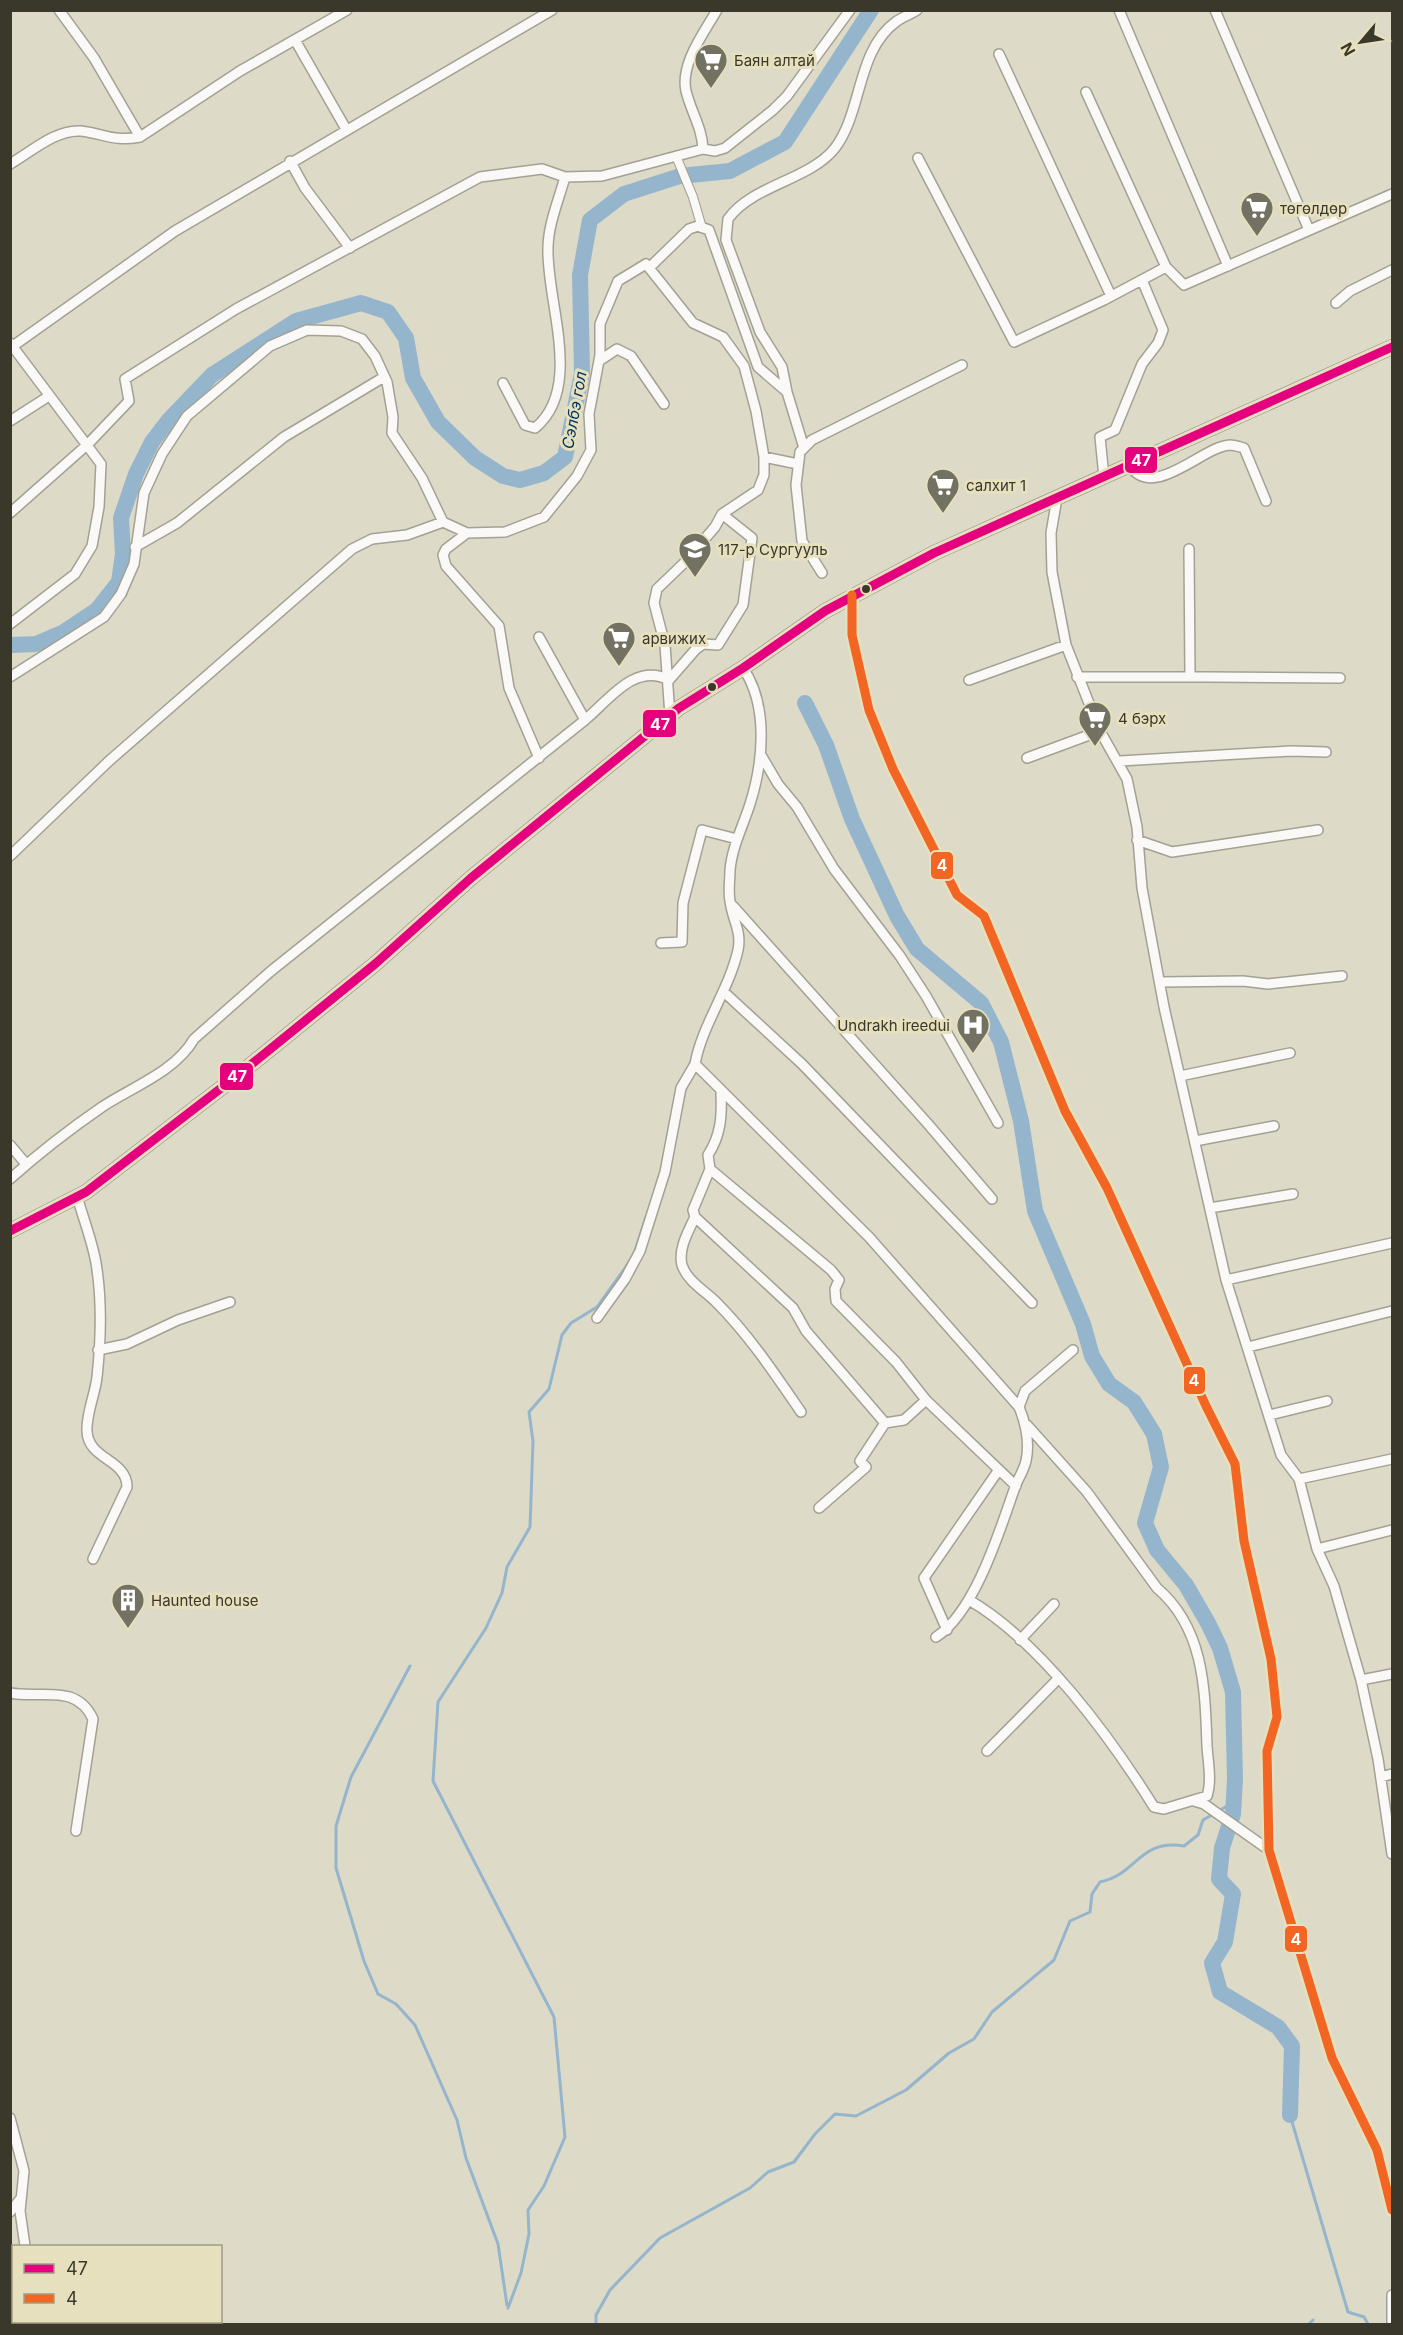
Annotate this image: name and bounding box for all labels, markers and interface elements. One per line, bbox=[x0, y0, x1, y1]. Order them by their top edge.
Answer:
north arrow bbox=[1331, 12, 1391, 72]
text: N bbox=[1336, 39, 1360, 59]
supermarket icon: Баян алтай bbox=[693, 42, 729, 89]
place label: Баян алтай bbox=[734, 51, 815, 70]
supermarket icon: төгөлдөр bbox=[1239, 190, 1275, 237]
place label: төгөлдөр bbox=[1280, 199, 1347, 218]
water label: Сэлбэ гол bbox=[557, 370, 591, 450]
line badge: 47 bbox=[1124, 446, 1158, 474]
text: 47 bbox=[1131, 450, 1151, 470]
supermarket icon: салхит 1 bbox=[925, 467, 961, 514]
place label: салхит 1 bbox=[966, 476, 1026, 495]
school or university icon: 117-р Сургууль bbox=[677, 531, 713, 578]
place label: 117-р Сургууль bbox=[718, 540, 828, 559]
unlabelled marker bbox=[860, 583, 872, 595]
supermarket icon: арвижих bbox=[601, 620, 637, 667]
place label: арвижих bbox=[642, 629, 706, 648]
unlabelled marker bbox=[706, 681, 718, 693]
supermarket icon: 4 бэрх bbox=[1077, 700, 1113, 747]
line badge: 47 bbox=[642, 709, 677, 738]
place label: 4 бэрх bbox=[1118, 709, 1166, 728]
text: 47 bbox=[650, 714, 670, 734]
line badge: 4 bbox=[930, 851, 954, 880]
text: 4 bbox=[937, 855, 948, 875]
hospital icon: Undrakh ireedui bbox=[955, 1007, 991, 1054]
place label: Undrakh ireedui bbox=[837, 1016, 950, 1035]
line badge: 47 bbox=[219, 1062, 254, 1091]
text: 47 bbox=[227, 1066, 247, 1086]
line badge: 4 bbox=[1183, 1366, 1206, 1395]
text: 4 bbox=[1189, 1370, 1200, 1390]
building icon: Haunted house bbox=[110, 1582, 146, 1629]
place label: Haunted house bbox=[151, 1591, 259, 1610]
line badge: 4 bbox=[1284, 1925, 1308, 1953]
text: 4 bbox=[1291, 1929, 1302, 1949]
legend bbox=[12, 2245, 222, 2323]
text: 47 bbox=[66, 2258, 88, 2279]
text: 4 bbox=[66, 2288, 78, 2309]

